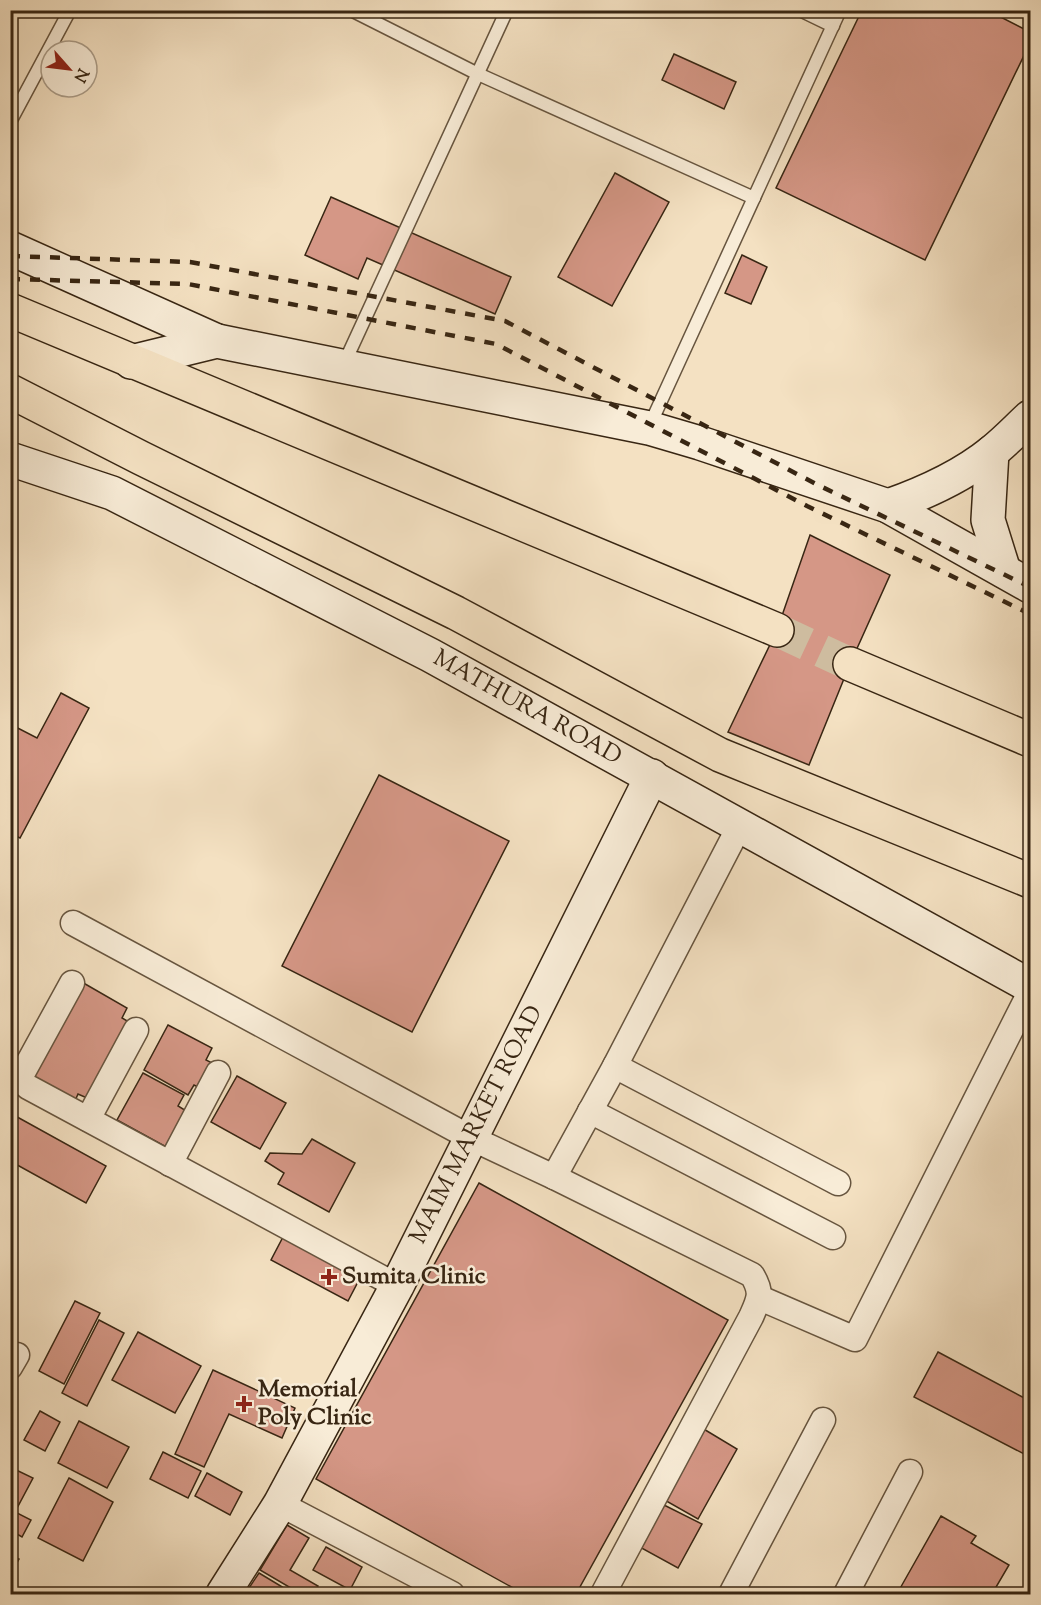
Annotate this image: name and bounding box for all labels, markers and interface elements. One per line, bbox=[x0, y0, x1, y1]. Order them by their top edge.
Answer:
north arrow bbox=[39, 39, 99, 99]
text: N bbox=[67, 64, 93, 86]
street label: MATHURA ROAD bbox=[426, 642, 628, 774]
street label: MAIM MARKET ROAD bbox=[402, 1000, 552, 1250]
place label: Sumita Clinic bbox=[342, 1260, 486, 1294]
marker: Sumita Clinic bbox=[320, 1268, 338, 1286]
place label: Memorial Poly Clinic bbox=[258, 1373, 372, 1435]
marker: Memorial Poly Clinic bbox=[235, 1395, 253, 1413]

